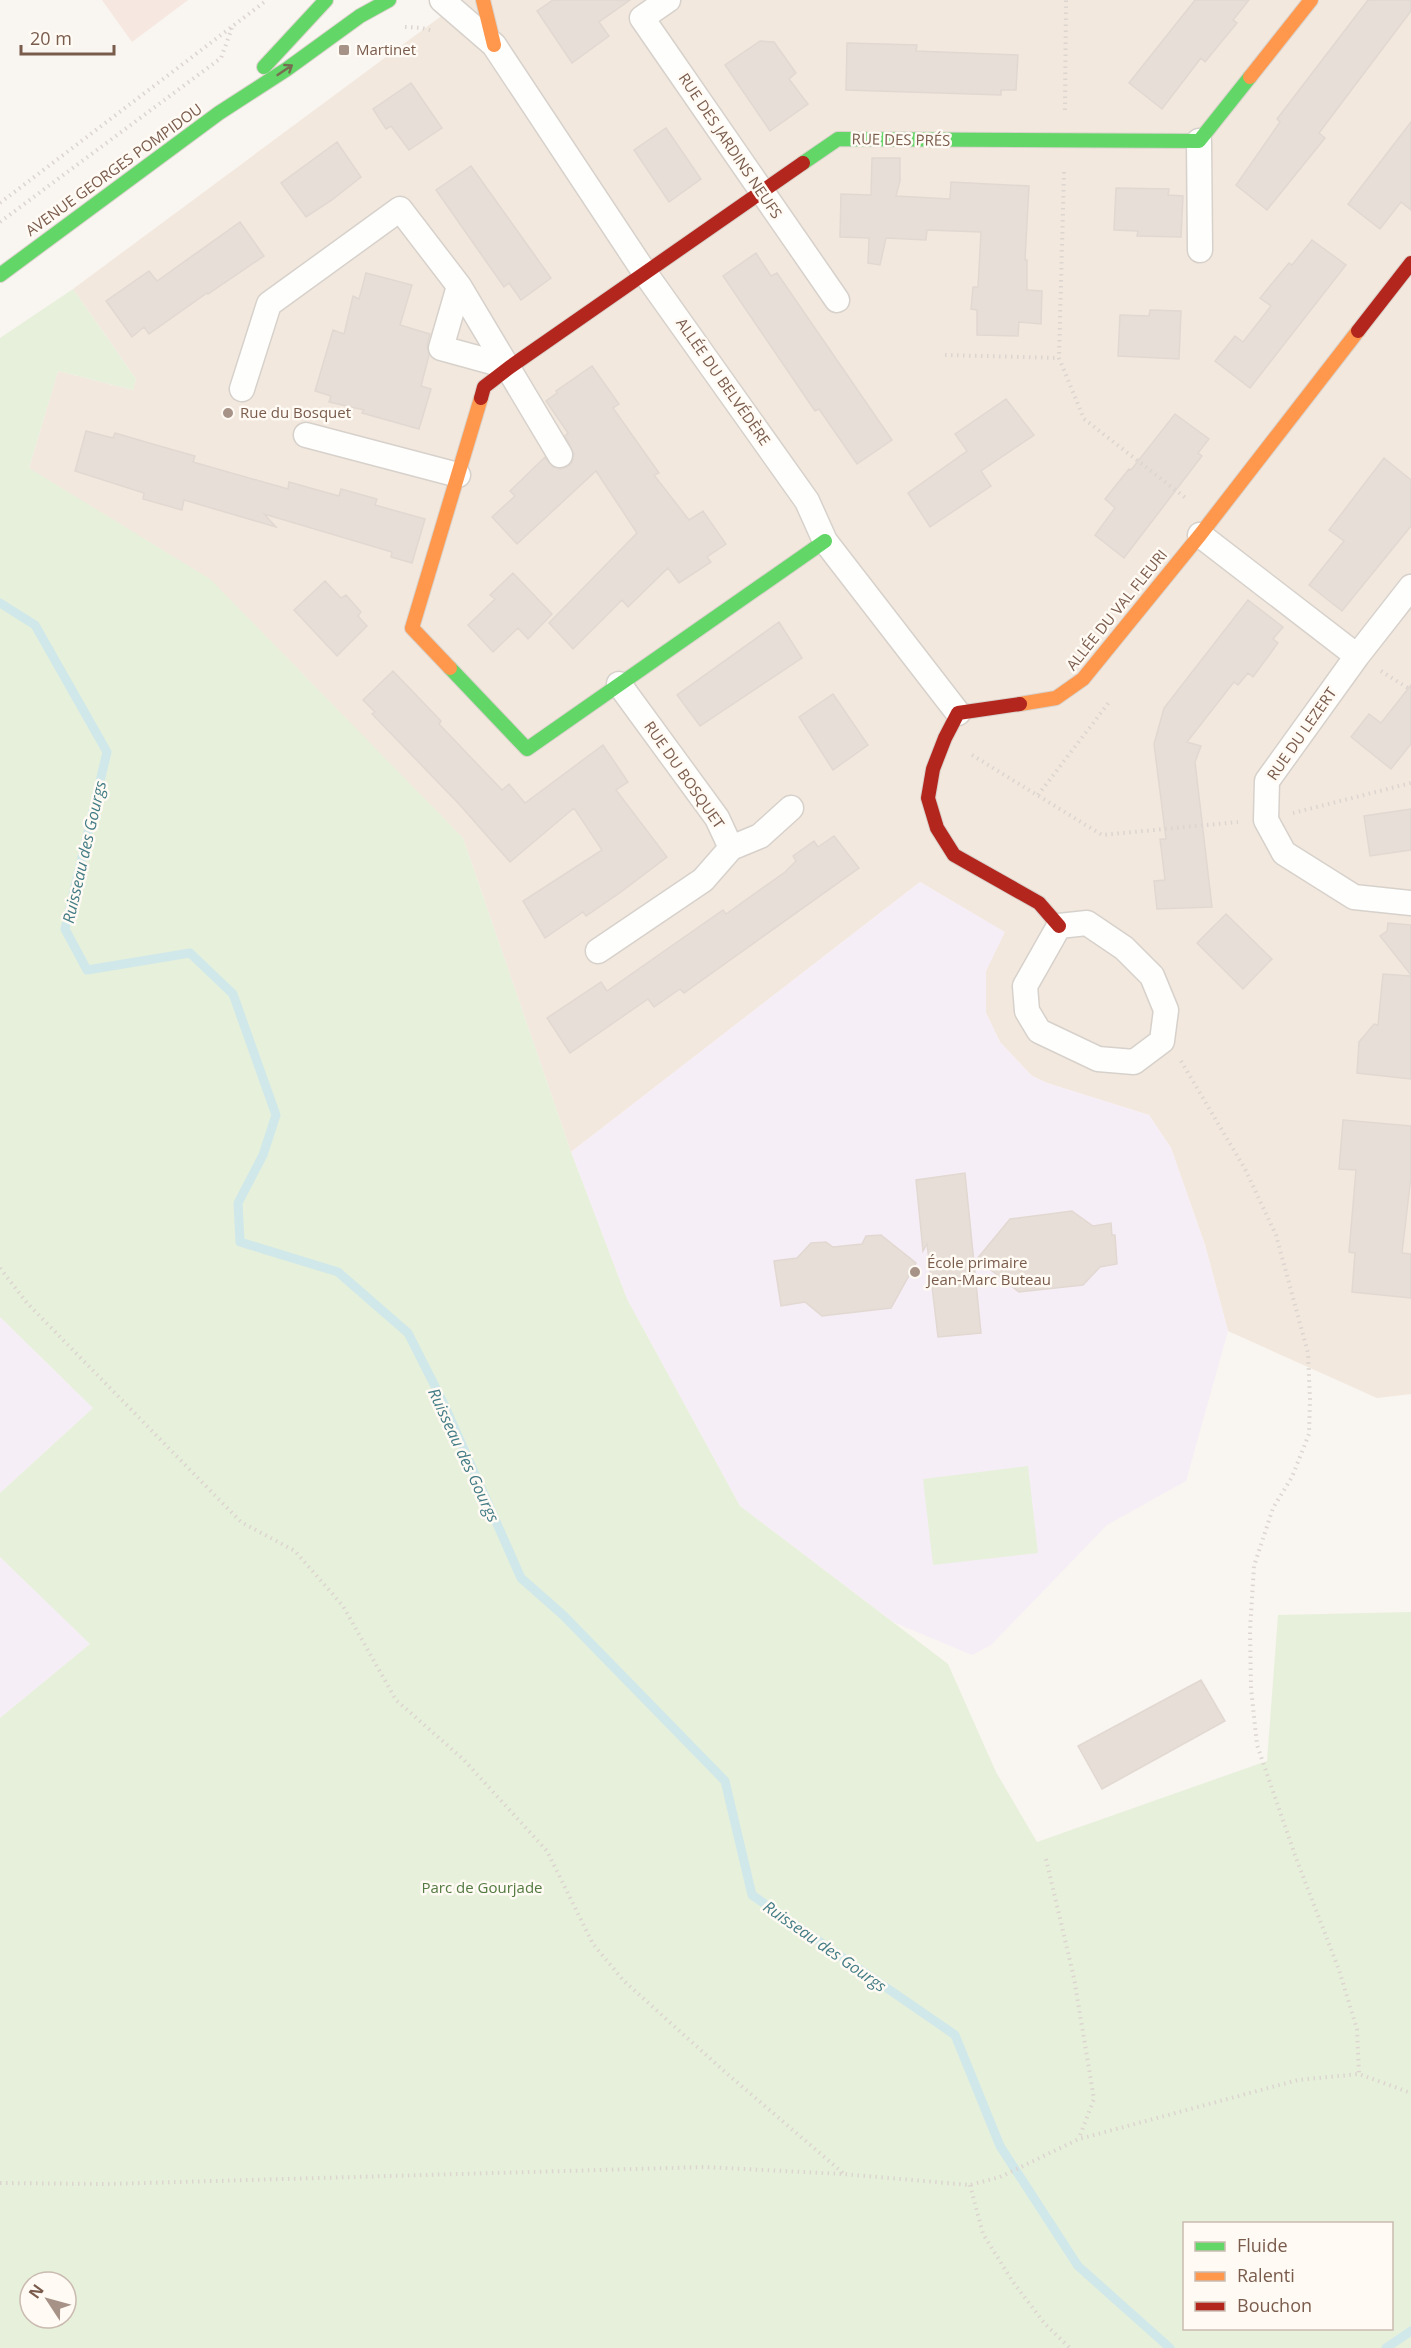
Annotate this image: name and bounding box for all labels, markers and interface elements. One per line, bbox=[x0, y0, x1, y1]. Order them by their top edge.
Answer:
scale bar bbox=[21, 18, 114, 56]
text: 20 m bbox=[30, 26, 72, 50]
place label: Martinet bbox=[356, 39, 416, 59]
marker: Martinet bbox=[337, 43, 351, 57]
one-way arrow bbox=[276, 63, 293, 75]
street label: RUE DES JARDINS NEUFS bbox=[675, 69, 787, 222]
street label: AVENUE GEORGES POMPIDOU bbox=[21, 98, 206, 240]
street label: RUE DES PRÉS bbox=[852, 128, 950, 150]
street label: ALLÉE DU BELVÉDÈRE bbox=[672, 314, 775, 449]
place label: Rue du Bosquet bbox=[240, 402, 351, 422]
marker: Rue du Bosquet bbox=[221, 406, 235, 420]
street label: ALLÉE DU VAL FLEURI bbox=[1061, 545, 1171, 674]
street label: RUE DU LEZERT bbox=[1262, 683, 1341, 784]
street label: RUE DU BOSQUET bbox=[640, 717, 730, 833]
water label: Ruisseau des Gourgs bbox=[57, 779, 111, 925]
place label: École primaire Jean-Marc Buteau bbox=[925, 1252, 1051, 1289]
marker: École primaire Jean-Marc Buteau bbox=[908, 1265, 922, 1279]
water label: Ruisseau des Gourgs bbox=[423, 1384, 505, 1526]
park label: Parc de Gourjade bbox=[421, 1877, 543, 1897]
water label: Ruisseau des Gourgs bbox=[759, 1895, 891, 1997]
legend bbox=[1183, 2222, 1393, 2330]
text: Fluide bbox=[1237, 2233, 1288, 2257]
text: Ralenti bbox=[1237, 2263, 1295, 2287]
north arrow bbox=[18, 2270, 78, 2330]
text: N bbox=[23, 2279, 49, 2303]
text: Bouchon bbox=[1237, 2293, 1312, 2317]

